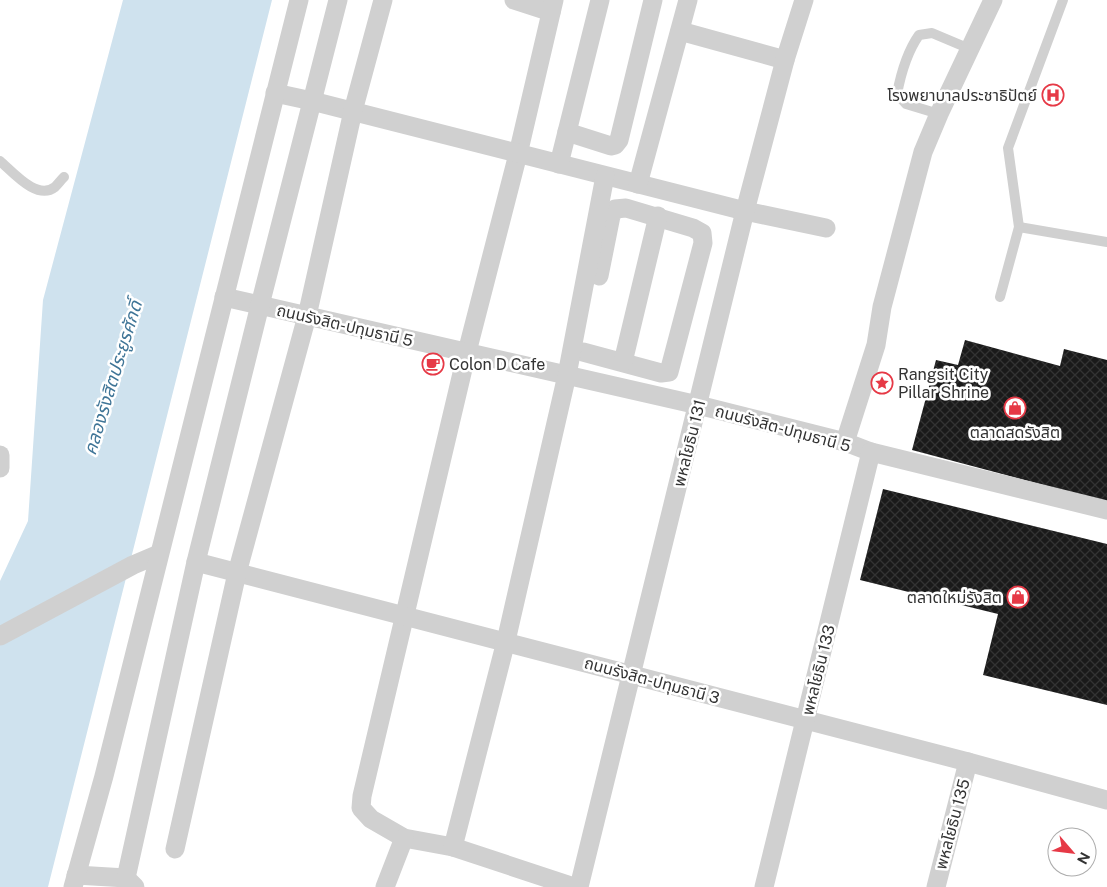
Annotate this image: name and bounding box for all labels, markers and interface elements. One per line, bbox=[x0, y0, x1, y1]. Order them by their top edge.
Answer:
hospital icon: โรงพยาบาลประชาธิปัตย์ bbox=[1041, 83, 1065, 107]
place label: โรงพยาบาลประชาธิปัตย์ bbox=[887, 86, 1037, 105]
water label: คลองรังสิตประยูรศักดิ์ bbox=[79, 294, 148, 458]
street label: ถนนรังสิต-ปทุมธานี 5 bbox=[275, 301, 415, 350]
cafe icon: Colon D Cafe bbox=[421, 352, 445, 376]
place label: Colon D Cafe bbox=[449, 355, 545, 374]
place label: Rangsit City Pillar Shrine bbox=[898, 365, 989, 402]
place icon: Rangsit City Pillar Shrine bbox=[870, 371, 894, 395]
shop icon: ตลาดสดรังสิต bbox=[1003, 396, 1027, 420]
street label: พหลโยธิน 131 bbox=[669, 398, 709, 489]
street label: ถนนรังสิต-ปทุมธานี 5 bbox=[713, 401, 853, 456]
place label: ตลาดสดรังสิต bbox=[970, 423, 1060, 442]
shop icon: ตลาดใหม่รังสิต bbox=[1006, 585, 1030, 609]
place label: ตลาดใหม่รังสิต bbox=[907, 588, 1002, 607]
street label: พหลโยธิน 133 bbox=[798, 623, 839, 717]
street label: ถนนรังสิต-ปทุมธานี 3 bbox=[582, 653, 722, 708]
street label: พหลโยธิน 135 bbox=[931, 777, 974, 871]
north arrow bbox=[1047, 827, 1097, 877]
text: N bbox=[1074, 850, 1093, 867]

